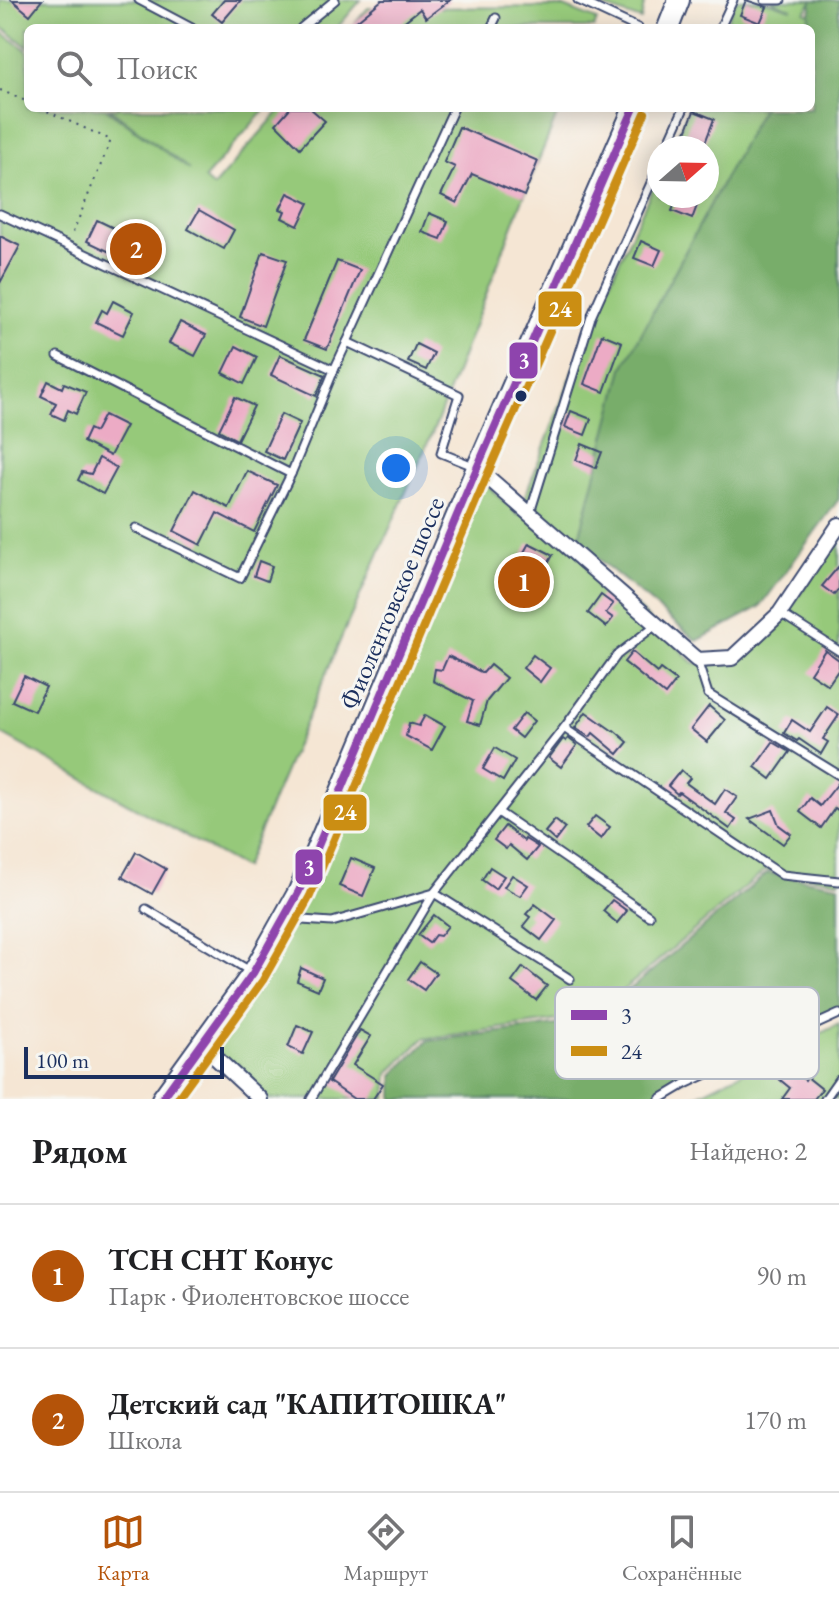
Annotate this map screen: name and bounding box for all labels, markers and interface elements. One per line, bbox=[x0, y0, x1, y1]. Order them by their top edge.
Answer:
search box bbox=[24, 24, 815, 112]
icon: search bbox=[52, 46, 96, 90]
text: Поиск bbox=[116, 49, 198, 88]
north arrow bbox=[647, 136, 719, 208]
pin: 2 bbox=[110, 219, 162, 279]
line badge: 24 bbox=[537, 290, 583, 328]
text: 24 bbox=[548, 295, 572, 324]
line badge: 3 bbox=[508, 341, 539, 380]
text: 3 bbox=[518, 346, 530, 375]
unlabelled marker bbox=[513, 388, 529, 404]
your location bbox=[376, 448, 416, 488]
street label: Фиолентовское шоссе bbox=[332, 491, 452, 715]
pin: 1 bbox=[498, 552, 550, 612]
line badge: 24 bbox=[322, 793, 368, 832]
text: 24 bbox=[333, 798, 357, 827]
line badge: 3 bbox=[294, 848, 324, 886]
text: 3 bbox=[303, 853, 315, 882]
legend bbox=[555, 987, 819, 1079]
text: 3 bbox=[621, 1001, 632, 1030]
text: 24 bbox=[621, 1037, 643, 1066]
scale bar bbox=[24, 1043, 224, 1079]
text: 100 m bbox=[36, 1046, 89, 1075]
text: Рядом bbox=[32, 1129, 127, 1173]
text: Найдено: 2 bbox=[689, 1134, 807, 1168]
text: ТСН СНТ Конус bbox=[108, 1240, 333, 1279]
text: 1 bbox=[51, 1259, 65, 1293]
text: 90 m bbox=[757, 1259, 807, 1293]
text: Парк · Фиолентовское шоссе bbox=[108, 1279, 409, 1313]
text: Детский сад "КАПИТОШКА" bbox=[108, 1384, 507, 1423]
text: 2 bbox=[51, 1403, 65, 1437]
text: 170 m bbox=[744, 1403, 807, 1437]
text: Школа bbox=[108, 1423, 182, 1457]
tab: Карта bbox=[97, 1510, 150, 1587]
tab: Маршрут bbox=[344, 1510, 428, 1587]
tab: Сохранённые bbox=[622, 1510, 742, 1587]

